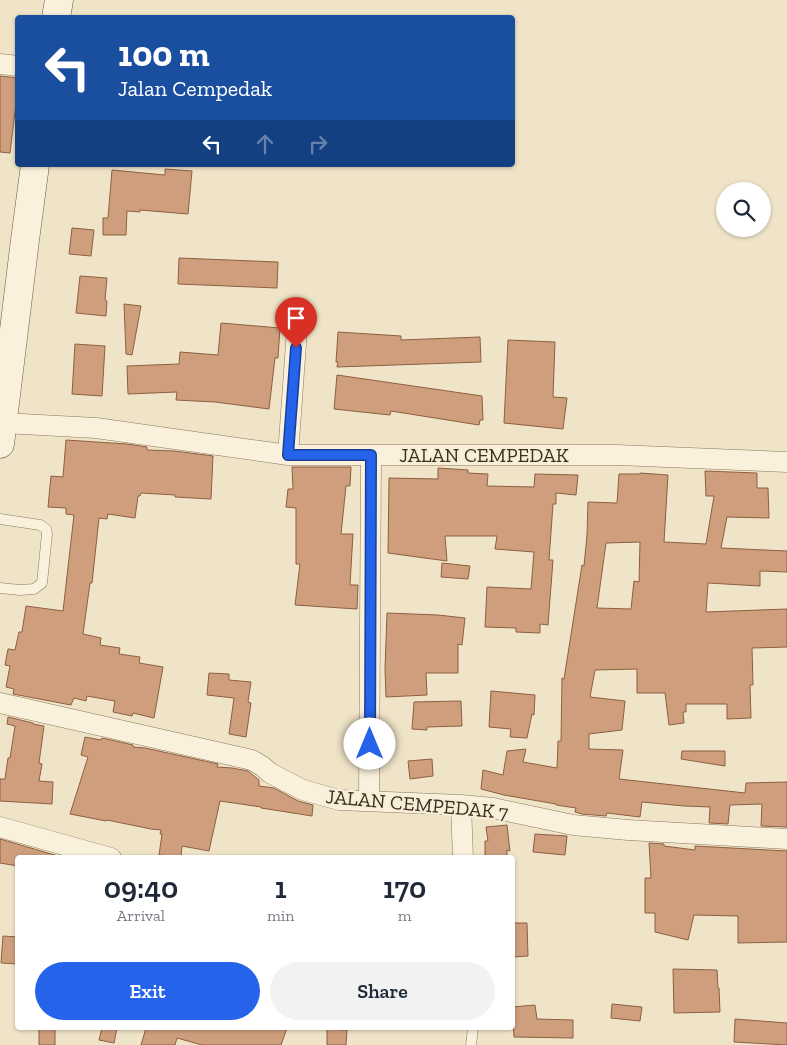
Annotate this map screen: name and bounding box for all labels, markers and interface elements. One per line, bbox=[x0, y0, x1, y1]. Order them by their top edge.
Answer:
text: 100 m bbox=[118, 33, 210, 75]
icon: left bbox=[35, 35, 100, 100]
text: Jalan Cempedak bbox=[118, 75, 272, 102]
icon: left bbox=[198, 130, 226, 158]
icon: ahead bbox=[251, 130, 279, 158]
icon: right bbox=[304, 130, 332, 158]
map controls bbox=[716, 182, 771, 237]
button: search bbox=[716, 182, 771, 237]
pin bbox=[275, 297, 317, 348]
icon: arrive bbox=[282, 304, 310, 332]
street label: JALAN CEMPEDAK bbox=[399, 443, 569, 467]
position arrow bbox=[343, 717, 395, 769]
street label: JALAN CEMPEDAK 7 bbox=[325, 784, 510, 824]
text: 09:40 bbox=[104, 870, 178, 906]
text: 1 bbox=[275, 870, 287, 906]
text: 170 bbox=[383, 870, 426, 906]
text: Arrival bbox=[117, 906, 165, 925]
text: min bbox=[267, 906, 294, 925]
text: m bbox=[398, 906, 412, 925]
button: Exit bbox=[35, 962, 260, 1020]
button: Share bbox=[270, 962, 495, 1020]

